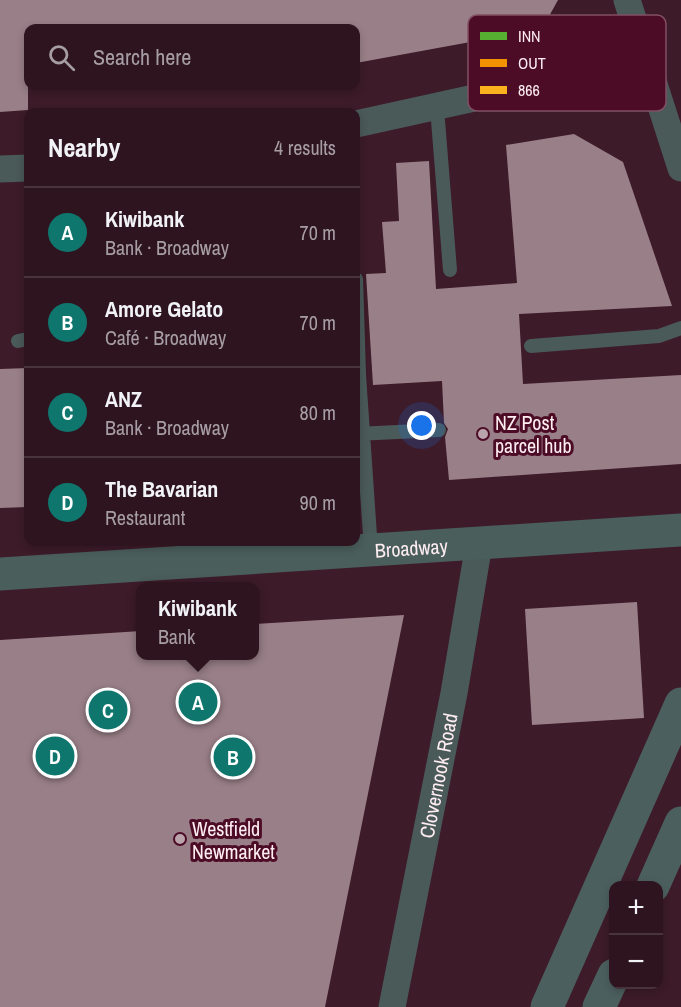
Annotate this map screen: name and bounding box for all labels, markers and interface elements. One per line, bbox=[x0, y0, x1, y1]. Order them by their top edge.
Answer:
legend bbox=[468, 15, 666, 111]
search box bbox=[24, 24, 360, 90]
text: INN bbox=[518, 25, 541, 47]
icon: search bbox=[45, 41, 78, 74]
text: Search here bbox=[93, 42, 191, 72]
text: OUT bbox=[518, 52, 546, 74]
text: 866 bbox=[518, 79, 540, 101]
text: Nearby bbox=[48, 130, 120, 165]
text: 4 results bbox=[274, 134, 336, 161]
text: Kiwibank bbox=[105, 204, 184, 234]
text: A bbox=[62, 219, 73, 246]
text: 70 m bbox=[300, 219, 336, 246]
text: Bank · Broadway bbox=[105, 234, 229, 261]
text: Amore Gelato bbox=[105, 294, 223, 324]
text: B bbox=[62, 309, 73, 336]
text: 70 m bbox=[300, 309, 336, 336]
text: Café · Broadway bbox=[105, 324, 226, 351]
text: ANZ bbox=[105, 384, 142, 414]
text: C bbox=[62, 399, 73, 426]
text: 80 m bbox=[300, 399, 336, 426]
place label: NZ Post parcel hub bbox=[495, 409, 572, 459]
your location bbox=[407, 411, 436, 440]
text: Bank · Broadway bbox=[105, 414, 229, 441]
marker: NZ Post parcel hub bbox=[476, 427, 490, 441]
text: The Bavarian bbox=[105, 474, 218, 504]
text: D bbox=[62, 489, 73, 516]
text: 90 m bbox=[300, 489, 336, 516]
text: Restaurant bbox=[105, 504, 185, 531]
street label: Broadway bbox=[374, 532, 449, 563]
popup bbox=[136, 582, 259, 660]
text: Kiwibank bbox=[158, 593, 237, 623]
text: Bank bbox=[158, 623, 195, 650]
pin: A bbox=[178, 680, 218, 724]
pin: C bbox=[88, 688, 128, 732]
street label: Clovernook Road bbox=[412, 711, 463, 840]
pin: D bbox=[36, 734, 74, 778]
pin: B bbox=[214, 734, 252, 780]
place label: Westfield Newmarket bbox=[192, 815, 275, 865]
marker: Westfield Newmarket bbox=[173, 832, 187, 846]
map controls bbox=[609, 881, 663, 989]
button: + bbox=[609, 881, 663, 935]
button: − bbox=[609, 935, 663, 989]

